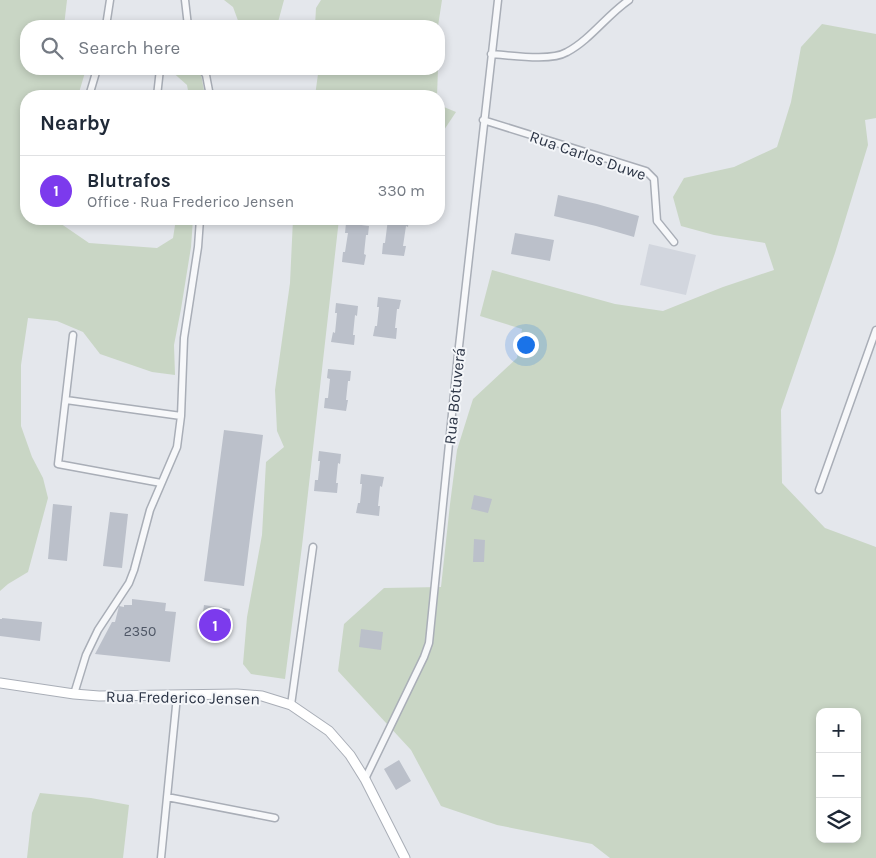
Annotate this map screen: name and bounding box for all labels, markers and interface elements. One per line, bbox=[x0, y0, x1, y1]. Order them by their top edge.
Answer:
search box bbox=[20, 20, 445, 75]
icon: search bbox=[38, 34, 66, 62]
text: Search here bbox=[78, 37, 180, 59]
text: Nearby bbox=[40, 111, 110, 135]
street label: Rua Carlos Duwe bbox=[527, 127, 649, 184]
text: Blutrafos bbox=[87, 170, 171, 192]
text: 1 bbox=[53, 181, 59, 200]
text: 330 m bbox=[378, 181, 425, 200]
text: Office · Rua Frederico Jensen bbox=[87, 192, 294, 211]
your location bbox=[513, 332, 539, 358]
street label: Rua Botuverá bbox=[440, 347, 469, 445]
pin: 1 bbox=[199, 606, 231, 644]
house number: 2350 bbox=[124, 623, 156, 640]
street label: Rua Frederico Jensen bbox=[106, 687, 260, 708]
map controls bbox=[816, 708, 861, 843]
button: + bbox=[816, 708, 861, 753]
button: − bbox=[816, 753, 861, 798]
button: layers bbox=[816, 798, 861, 843]

